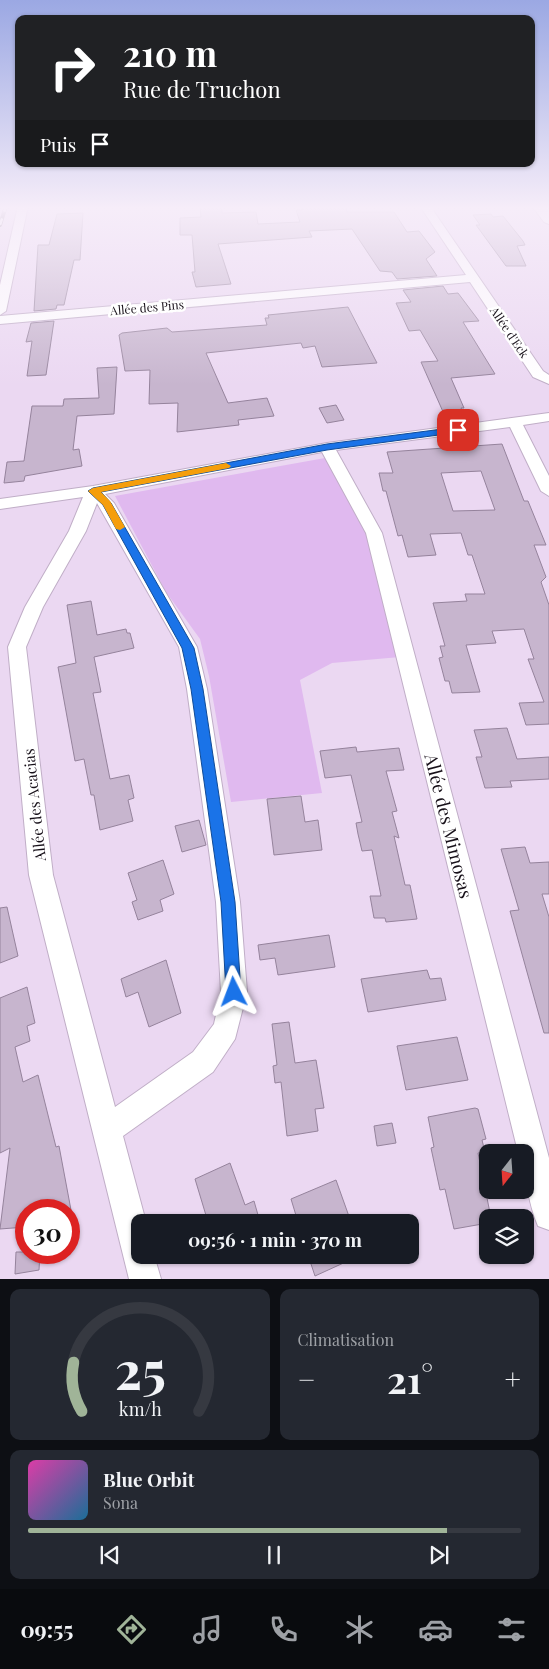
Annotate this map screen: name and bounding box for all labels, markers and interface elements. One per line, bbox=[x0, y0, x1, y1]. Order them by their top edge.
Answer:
text: 210 m bbox=[123, 29, 217, 76]
icon: right bbox=[40, 35, 105, 100]
text: Rue de Truchon bbox=[123, 74, 281, 104]
icon: arrive bbox=[86, 130, 114, 158]
text: Puis bbox=[40, 131, 76, 157]
street label: Allée des Pins bbox=[108, 296, 185, 318]
street label: Allée d'Eck bbox=[486, 302, 533, 361]
pin bbox=[437, 409, 479, 451]
icon: arrive bbox=[444, 416, 472, 444]
street label: Allée des Acacias bbox=[18, 748, 50, 863]
street label: Allée des Mimosas bbox=[419, 750, 479, 901]
position arrow bbox=[207, 965, 259, 1017]
north arrow bbox=[479, 1144, 534, 1199]
map controls bbox=[479, 1144, 534, 1264]
speed limit sign: 30 bbox=[15, 1199, 80, 1264]
button: layers bbox=[479, 1209, 534, 1264]
text: 09:56 · 1 min · 370 m bbox=[188, 1226, 362, 1252]
text: Climatisation bbox=[298, 1329, 394, 1350]
text: 25 bbox=[114, 1334, 165, 1403]
text: 21° bbox=[387, 1353, 433, 1404]
text: − bbox=[298, 1360, 316, 1397]
text: + bbox=[505, 1360, 521, 1397]
text: km/h bbox=[118, 1397, 162, 1420]
text: Blue Orbit bbox=[103, 1466, 194, 1492]
text: Sona bbox=[103, 1492, 138, 1513]
icon: previous bbox=[96, 1541, 124, 1569]
icon: pause bbox=[260, 1541, 288, 1569]
icon: next bbox=[425, 1541, 453, 1569]
icon: directions bbox=[114, 1612, 149, 1647]
icon: music bbox=[190, 1612, 225, 1647]
icon: phone bbox=[266, 1612, 301, 1647]
icon: climate bbox=[342, 1612, 377, 1647]
icon: car bbox=[418, 1612, 453, 1647]
icon: filters bbox=[494, 1612, 529, 1647]
text: 09:55 bbox=[20, 1614, 73, 1644]

